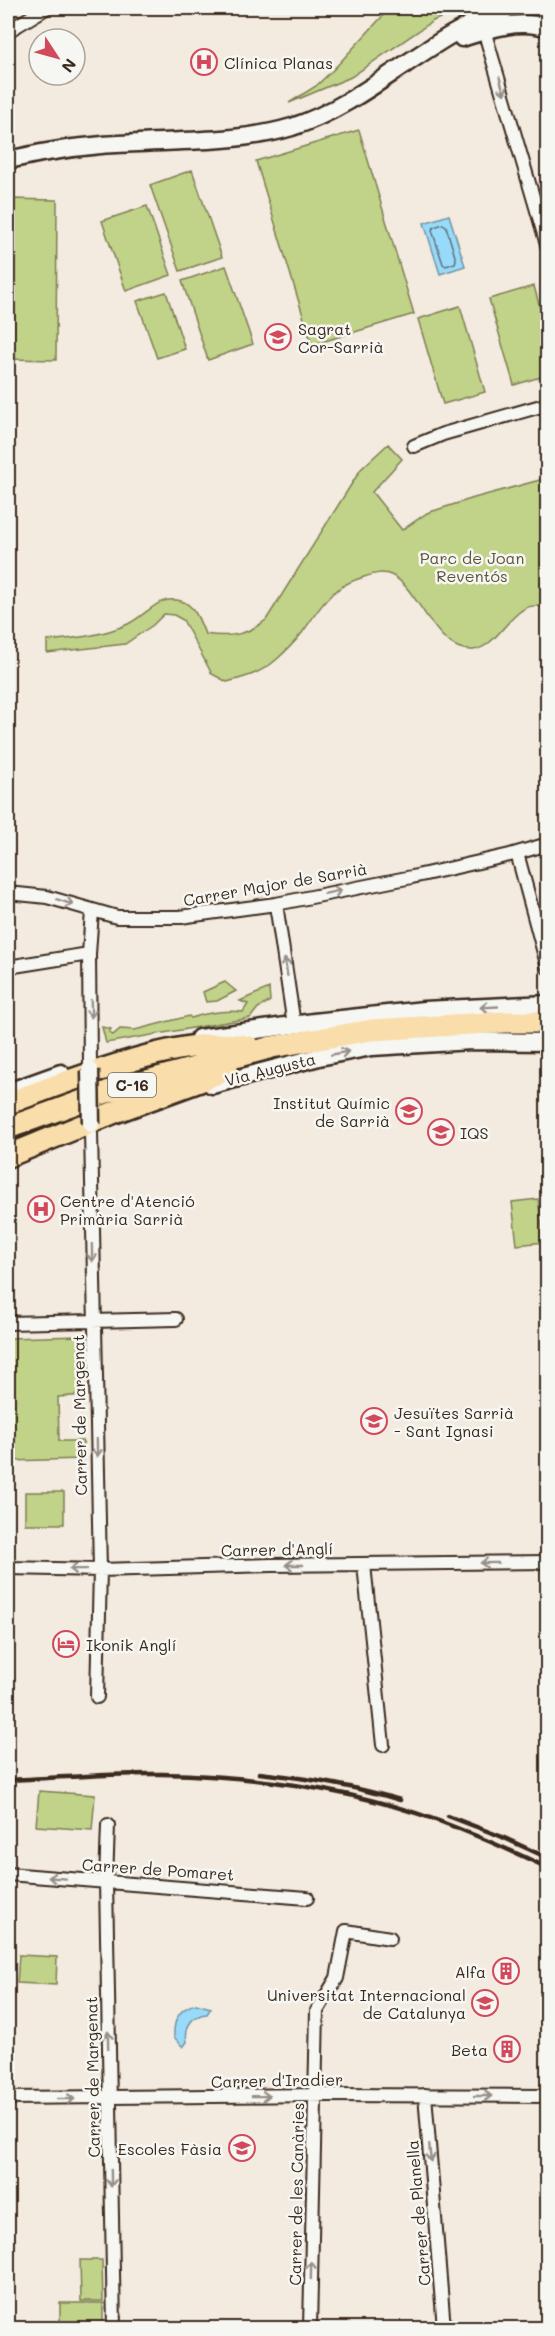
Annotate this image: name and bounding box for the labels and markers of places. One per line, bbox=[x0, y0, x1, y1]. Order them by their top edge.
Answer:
hospital icon: Clínica Planas bbox=[189, 47, 219, 77]
place label: Clínica Planas bbox=[224, 52, 333, 73]
place label: Sagrat Cor-Sarrià bbox=[298, 318, 384, 357]
school or university icon: Sagrat Cor-Sarrià bbox=[263, 322, 293, 352]
place label: Institut Químic de Sarrià bbox=[273, 1092, 390, 1131]
school or university icon: Institut Químic de Sarrià bbox=[394, 1096, 424, 1126]
school or university icon: IQS bbox=[426, 1117, 456, 1147]
place label: IQS bbox=[460, 1122, 489, 1143]
place label: Centre d'Atenció Primària Sarrià bbox=[60, 1190, 195, 1229]
hospital icon: Centre d'Atenció Primària Sarrià bbox=[26, 1194, 56, 1224]
place label: Jesuïtes Sarrià - Sant Ignasi bbox=[394, 1402, 514, 1441]
school or university icon: Jesuïtes Sarrià - Sant Ignasi bbox=[359, 1406, 389, 1436]
hotel icon: Ikonik Anglí bbox=[51, 1629, 81, 1659]
place label: Ikonik Anglí bbox=[86, 1634, 177, 1655]
building icon: Alfa bbox=[491, 1956, 521, 1986]
place label: Alfa bbox=[455, 1961, 486, 1982]
place label: Universitat Internacional de Catalunya bbox=[267, 1984, 466, 2023]
school or university icon: Universitat Internacional de Catalunya bbox=[470, 1988, 500, 2018]
building icon: Beta bbox=[492, 2034, 522, 2064]
place label: Beta bbox=[451, 2039, 488, 2060]
school or university icon: Escoles Fàsia bbox=[227, 2133, 257, 2163]
place label: Escoles Fàsia bbox=[118, 2138, 222, 2159]

